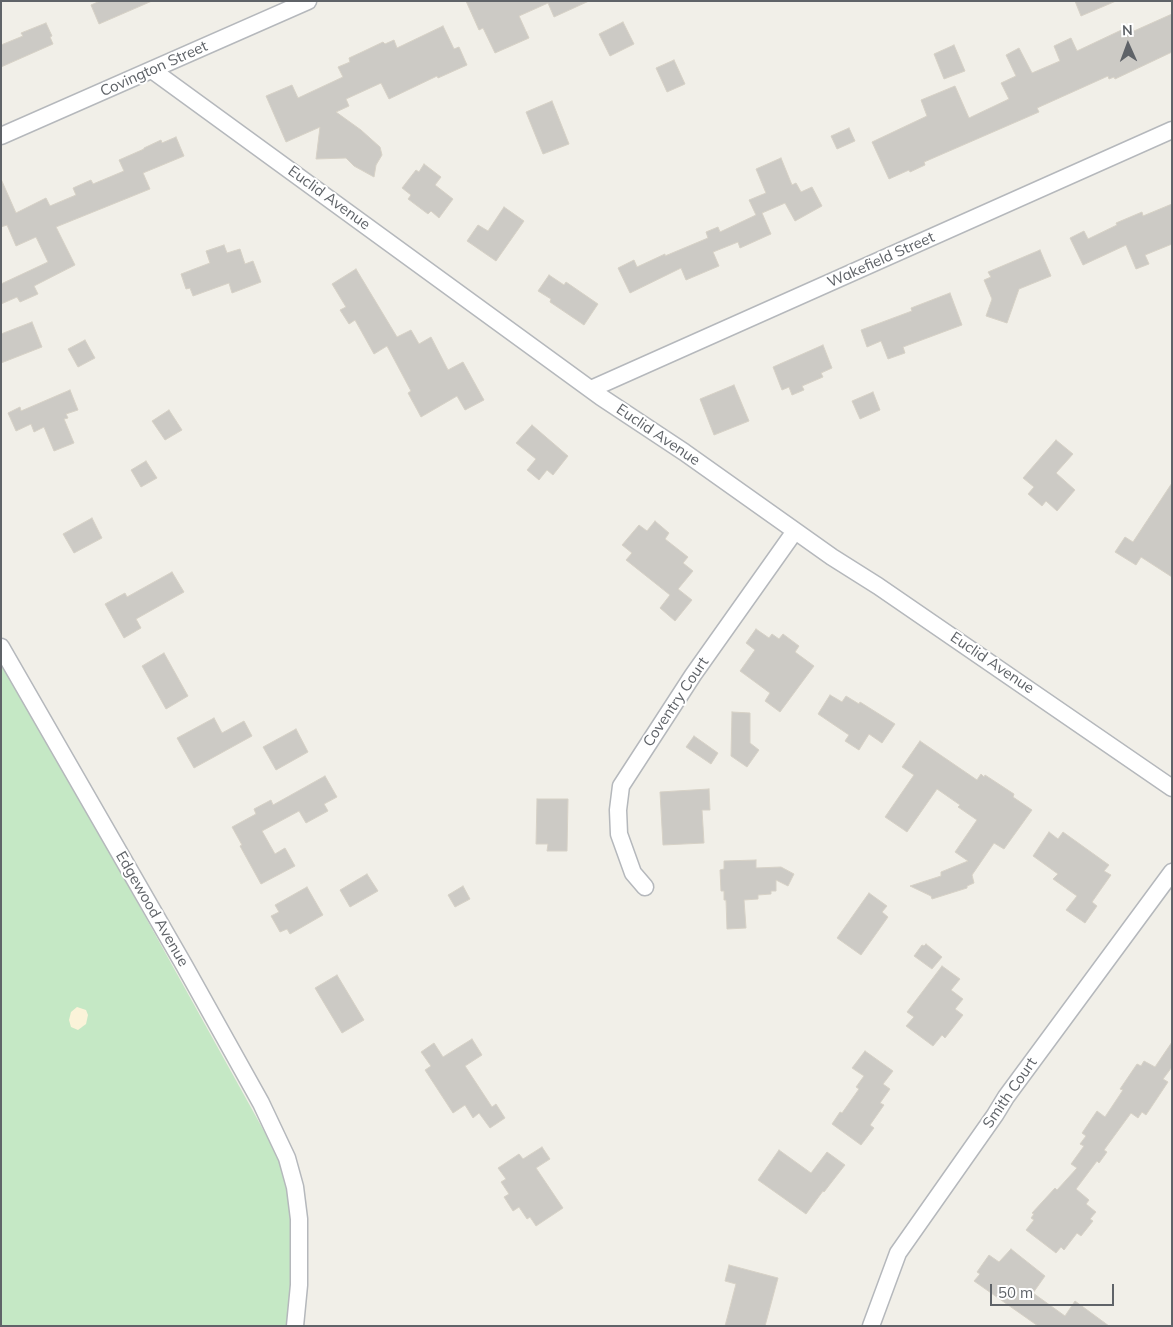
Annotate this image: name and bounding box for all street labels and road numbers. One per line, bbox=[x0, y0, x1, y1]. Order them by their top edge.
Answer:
street label: Covington Street bbox=[98, 37, 210, 101]
street label: Euclid Avenue bbox=[284, 162, 374, 234]
street label: Wakefield Street bbox=[825, 228, 937, 292]
street label: Euclid Avenue bbox=[613, 400, 703, 470]
street label: Euclid Avenue bbox=[947, 628, 1037, 698]
street label: Coventry Court bbox=[639, 654, 713, 750]
street label: Edgewood Avenue bbox=[112, 848, 192, 970]
street label: Smith Court bbox=[979, 1054, 1041, 1132]

